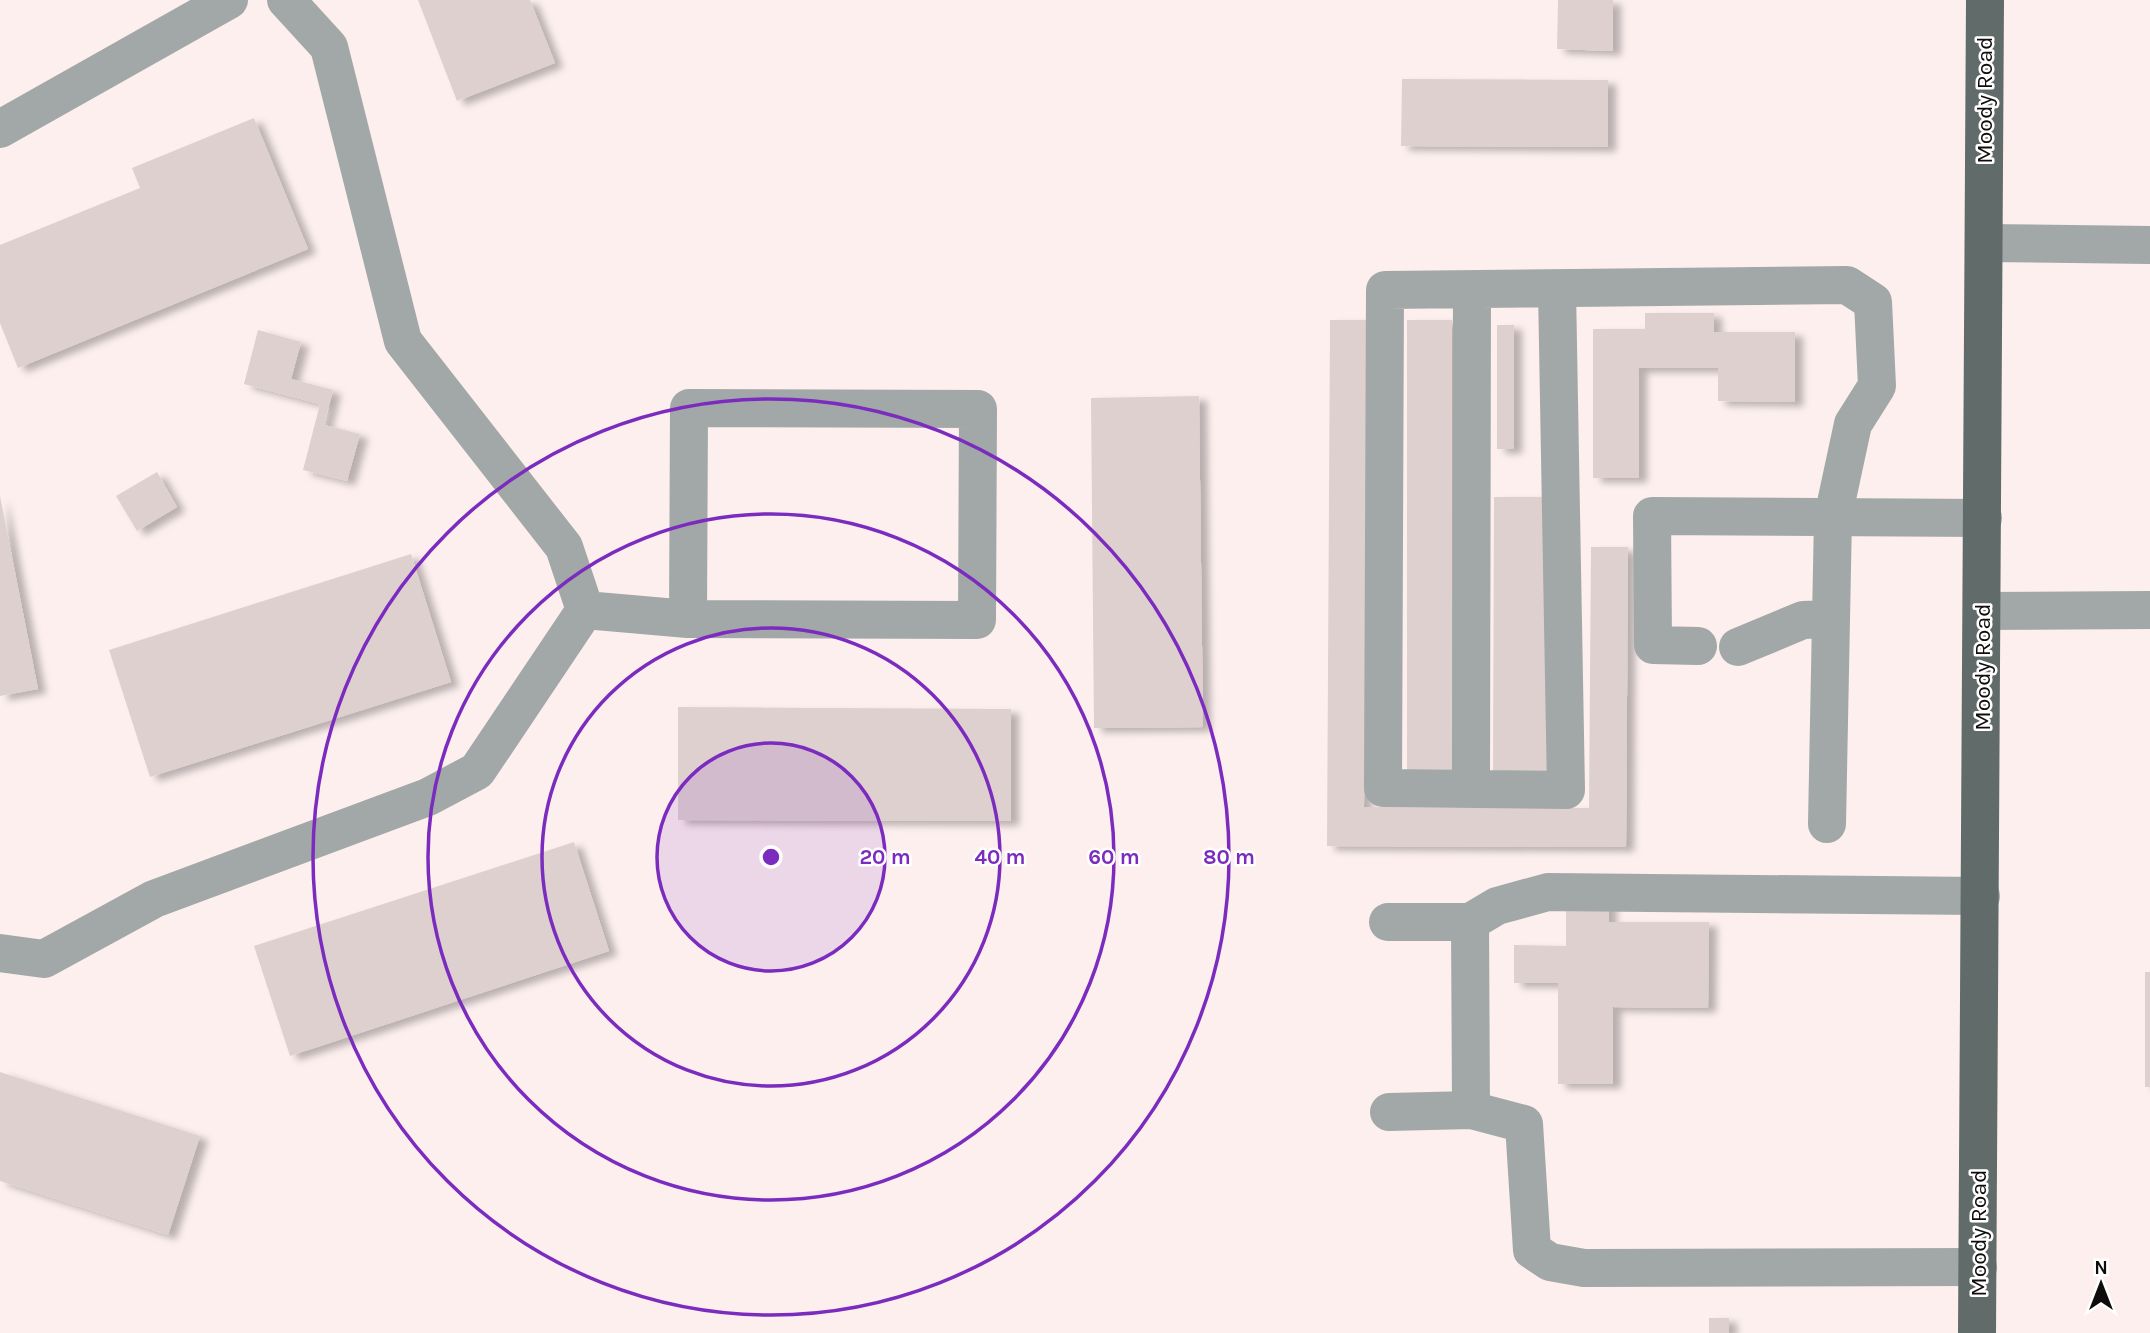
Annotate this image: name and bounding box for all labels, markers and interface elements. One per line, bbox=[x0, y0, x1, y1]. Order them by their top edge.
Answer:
street label: Moody Road bbox=[1971, 36, 1998, 164]
street label: Moody Road bbox=[1969, 603, 1996, 731]
centre of rings bbox=[759, 845, 783, 869]
text: 20 m bbox=[859, 845, 911, 869]
text: 40 m bbox=[974, 845, 1026, 869]
text: 60 m bbox=[1088, 845, 1140, 869]
text: 80 m bbox=[1203, 845, 1255, 869]
street label: Moody Road bbox=[1965, 1169, 1992, 1297]
north arrow bbox=[2066, 1249, 2136, 1319]
text: N bbox=[2094, 1257, 2108, 1279]

